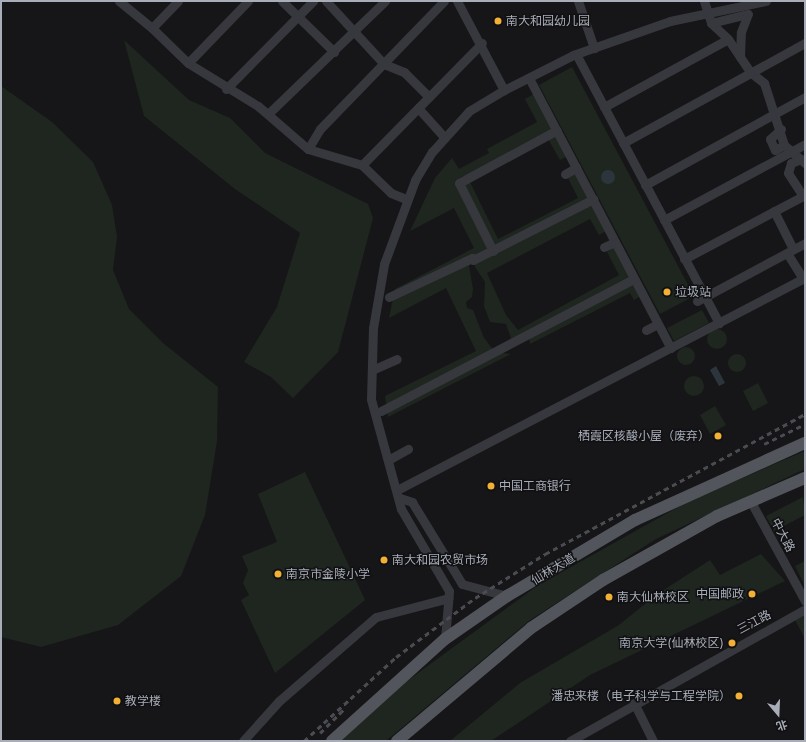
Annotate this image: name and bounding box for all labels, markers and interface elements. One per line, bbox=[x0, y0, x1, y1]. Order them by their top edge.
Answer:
place label: 南大和园幼儿园 bbox=[506, 14, 590, 28]
marker: 南大和园幼儿园 bbox=[493, 16, 503, 26]
place label: 垃圾站 bbox=[675, 285, 711, 299]
marker: 垃圾站 bbox=[662, 287, 672, 297]
place label: 栖霞区核酸小屋（废弃） bbox=[578, 429, 710, 443]
marker: 栖霞区核酸小屋（废弃） bbox=[713, 431, 723, 441]
place label: 中国工商银行 bbox=[499, 479, 571, 493]
marker: 中国工商银行 bbox=[486, 481, 496, 491]
street label: 中大路 bbox=[768, 516, 798, 554]
street label: 仙林大道 bbox=[529, 550, 577, 588]
place label: 南大和园农贸市场 bbox=[392, 553, 488, 567]
marker: 南大和园农贸市场 bbox=[379, 555, 389, 565]
place label: 南京市金陵小学 bbox=[286, 567, 370, 581]
marker: 南京市金陵小学 bbox=[273, 569, 283, 579]
place label: 中国邮政 bbox=[696, 587, 744, 601]
marker: 中国邮政 bbox=[747, 589, 757, 599]
place label: 南大仙林校区 bbox=[617, 590, 689, 604]
marker: 南大仙林校区 bbox=[604, 592, 614, 602]
street label: 三江路 bbox=[735, 607, 773, 637]
place label: 南京大学(仙林校区) bbox=[619, 636, 724, 650]
marker: 南京大学(仙林校区) bbox=[727, 638, 737, 648]
place label: 潘忠来楼（电子科学与工程学院） bbox=[551, 689, 731, 703]
marker: 潘忠来楼（电子科学与工程学院） bbox=[734, 691, 744, 701]
place label: 教学楼 bbox=[125, 694, 161, 708]
north arrow bbox=[758, 694, 798, 734]
marker: 教学楼 bbox=[112, 696, 122, 706]
text: 北 bbox=[774, 717, 789, 734]

